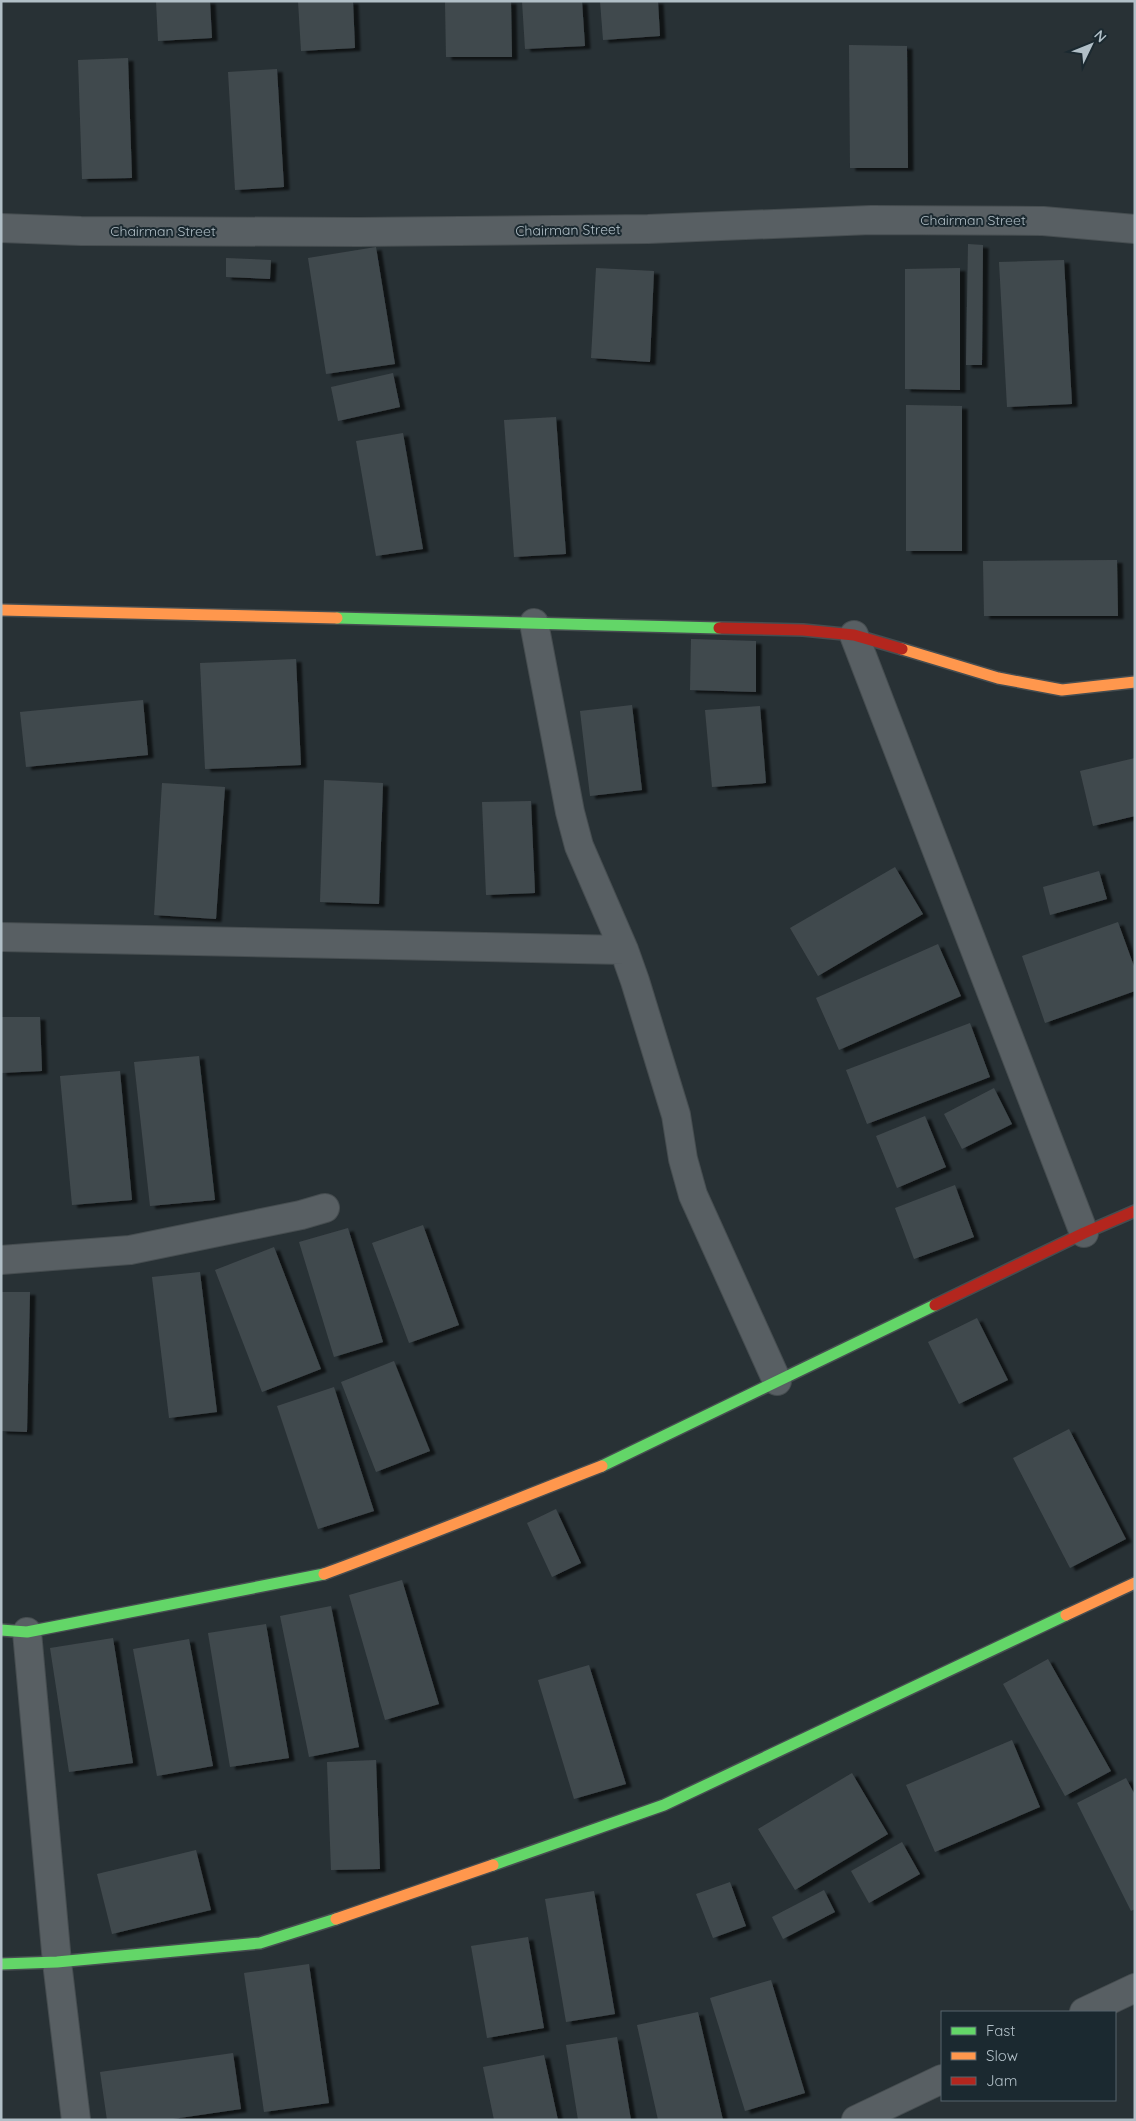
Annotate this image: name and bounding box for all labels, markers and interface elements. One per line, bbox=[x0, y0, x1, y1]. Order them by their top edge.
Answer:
north arrow bbox=[1066, 20, 1116, 70]
text: N bbox=[1090, 26, 1111, 46]
street label: Chairman Street bbox=[920, 211, 1026, 229]
street label: Chairman Street bbox=[515, 220, 621, 240]
street label: Chairman Street bbox=[110, 222, 216, 240]
legend bbox=[941, 2011, 1116, 2101]
text: Fast bbox=[986, 2021, 1015, 2040]
text: Slow bbox=[986, 2046, 1018, 2065]
text: Jam bbox=[986, 2071, 1017, 2090]

